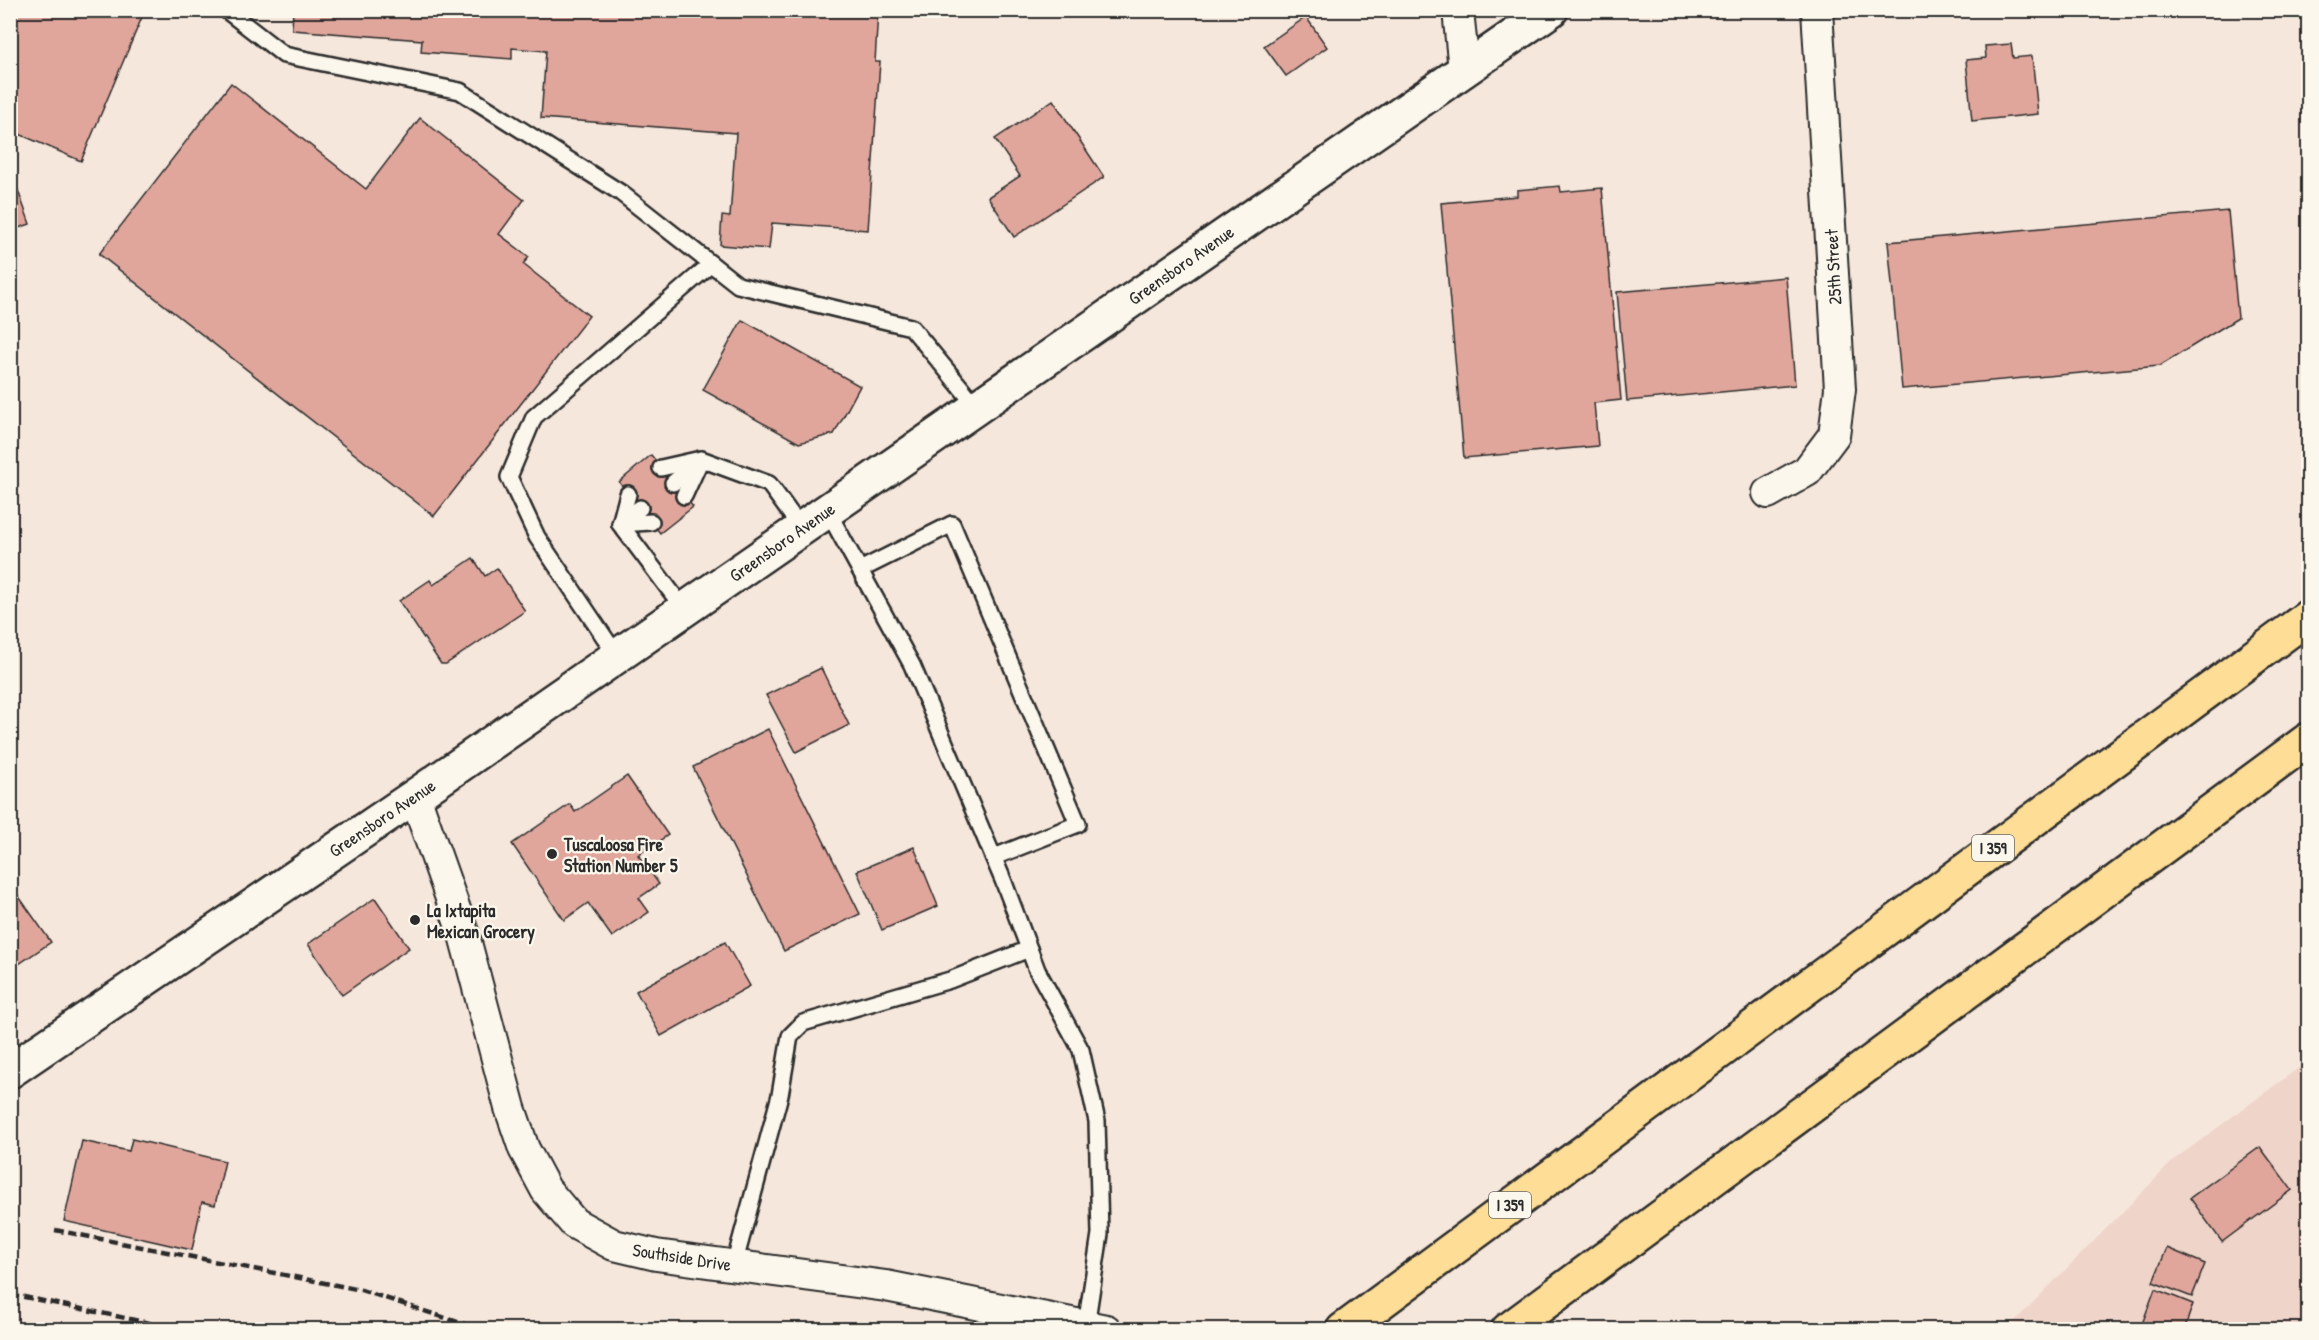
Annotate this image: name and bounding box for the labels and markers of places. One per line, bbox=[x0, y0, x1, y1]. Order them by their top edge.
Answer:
place label: Tuscaloosa Fire Station Number 5 bbox=[563, 832, 678, 878]
marker: Tuscaloosa Fire Station Number 5 bbox=[545, 847, 559, 861]
place label: La Ixtapita Mexican Grocery bbox=[427, 898, 535, 945]
marker: La Ixtapita Mexican Grocery bbox=[408, 913, 422, 927]

